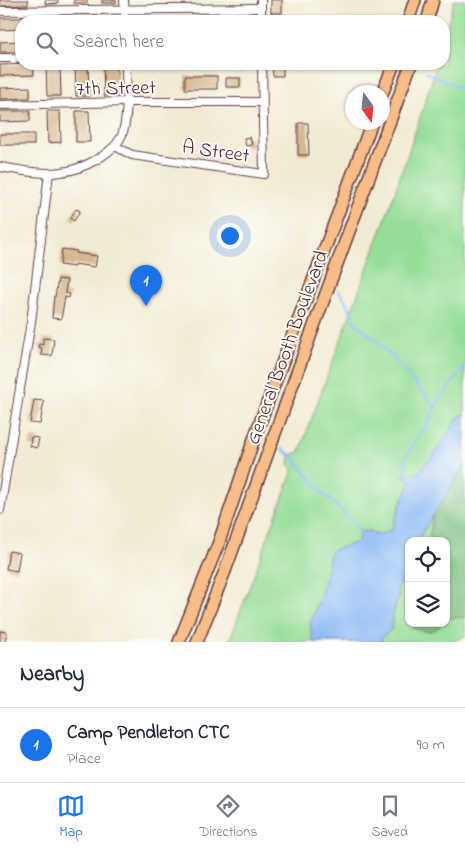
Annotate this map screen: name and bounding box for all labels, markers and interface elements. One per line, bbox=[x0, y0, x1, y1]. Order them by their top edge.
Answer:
search box bbox=[15, 15, 450, 70]
icon: search bbox=[33, 29, 61, 57]
text: Search here bbox=[73, 29, 164, 56]
street label: 7th Street bbox=[76, 74, 156, 105]
north arrow bbox=[345, 85, 390, 130]
street label: A Street bbox=[180, 133, 251, 172]
your location bbox=[217, 223, 243, 249]
street label: General Booth Boulevard bbox=[240, 247, 337, 449]
pin: 1 bbox=[130, 265, 162, 306]
map controls bbox=[405, 537, 450, 627]
button: locate bbox=[405, 537, 450, 582]
button: layers bbox=[405, 582, 450, 627]
text: Nearby bbox=[20, 660, 84, 690]
text: Camp Pendleton CTC bbox=[67, 720, 230, 747]
text: 1 bbox=[33, 733, 39, 757]
text: 90 m bbox=[417, 733, 445, 757]
text: Place bbox=[67, 747, 101, 771]
tab: Map bbox=[57, 792, 85, 843]
tab: Directions bbox=[199, 792, 257, 843]
tab: Saved bbox=[371, 792, 408, 843]

